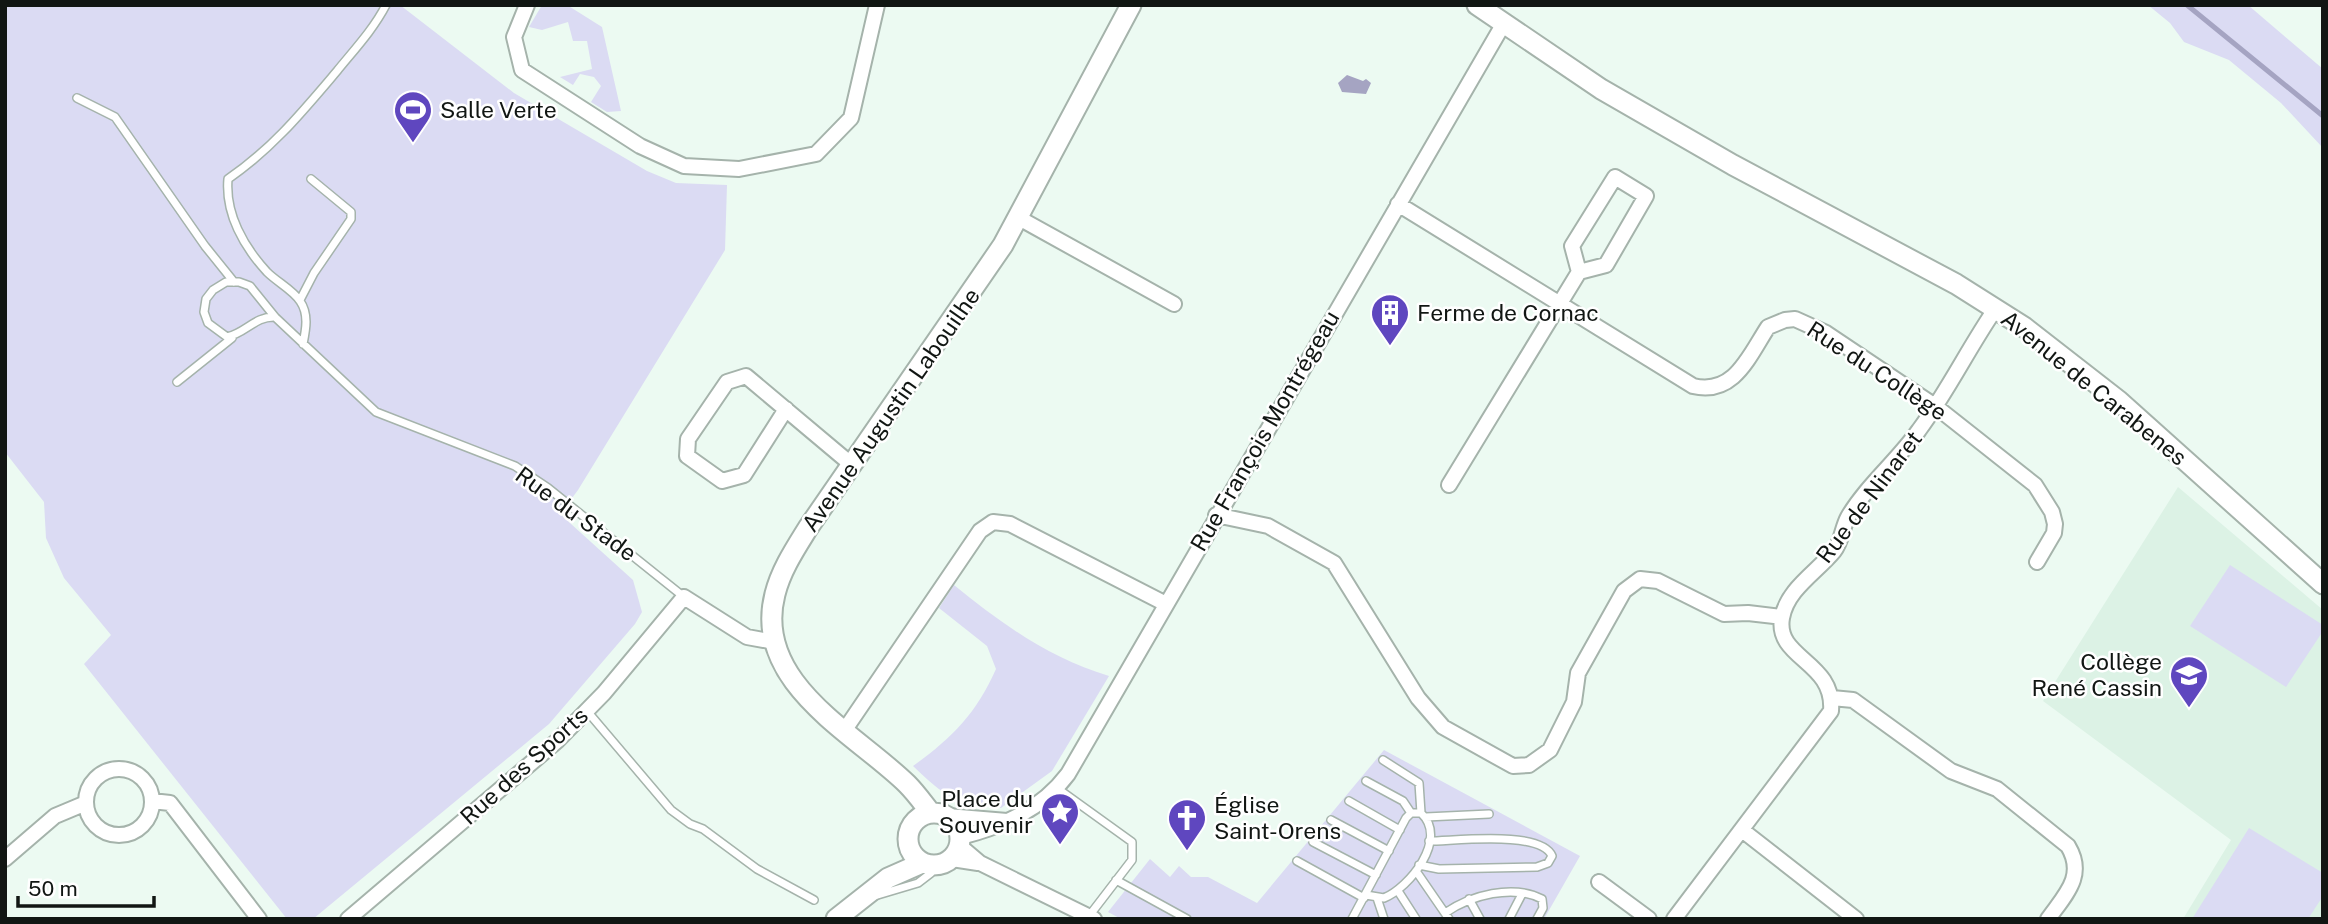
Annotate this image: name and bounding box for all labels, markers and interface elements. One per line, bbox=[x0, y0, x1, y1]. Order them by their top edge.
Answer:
sports icon: Salle Verte bbox=[392, 89, 434, 144]
place label: Salle Verte bbox=[440, 96, 557, 123]
street label: Avenue Augustin Labouilhe bbox=[796, 283, 985, 537]
building icon: Ferme de Cornac bbox=[1369, 292, 1411, 347]
place label: Ferme de Cornac bbox=[1417, 299, 1599, 326]
street label: Avenue de Carabenes bbox=[1996, 305, 2192, 471]
street label: Rue François Montrégeau bbox=[1185, 306, 1345, 556]
street label: Rue du Collège bbox=[1802, 315, 1952, 426]
street label: Rue de Ninaret bbox=[1810, 425, 1927, 568]
street label: Rue du Stade bbox=[511, 461, 642, 566]
place label: Collège René Cassin bbox=[2031, 648, 2162, 701]
school or university icon: Collège René Cassin bbox=[2168, 654, 2210, 709]
street label: Rue des Sports bbox=[454, 701, 593, 830]
place label: Place du Souvenir bbox=[939, 785, 1033, 838]
place icon: Place du Souvenir bbox=[1039, 791, 1081, 846]
place label: Église Saint-Orens bbox=[1214, 791, 1341, 844]
church icon: Église Saint-Orens bbox=[1166, 797, 1208, 852]
scale bar bbox=[18, 864, 154, 908]
text: 50 m bbox=[28, 876, 78, 901]

